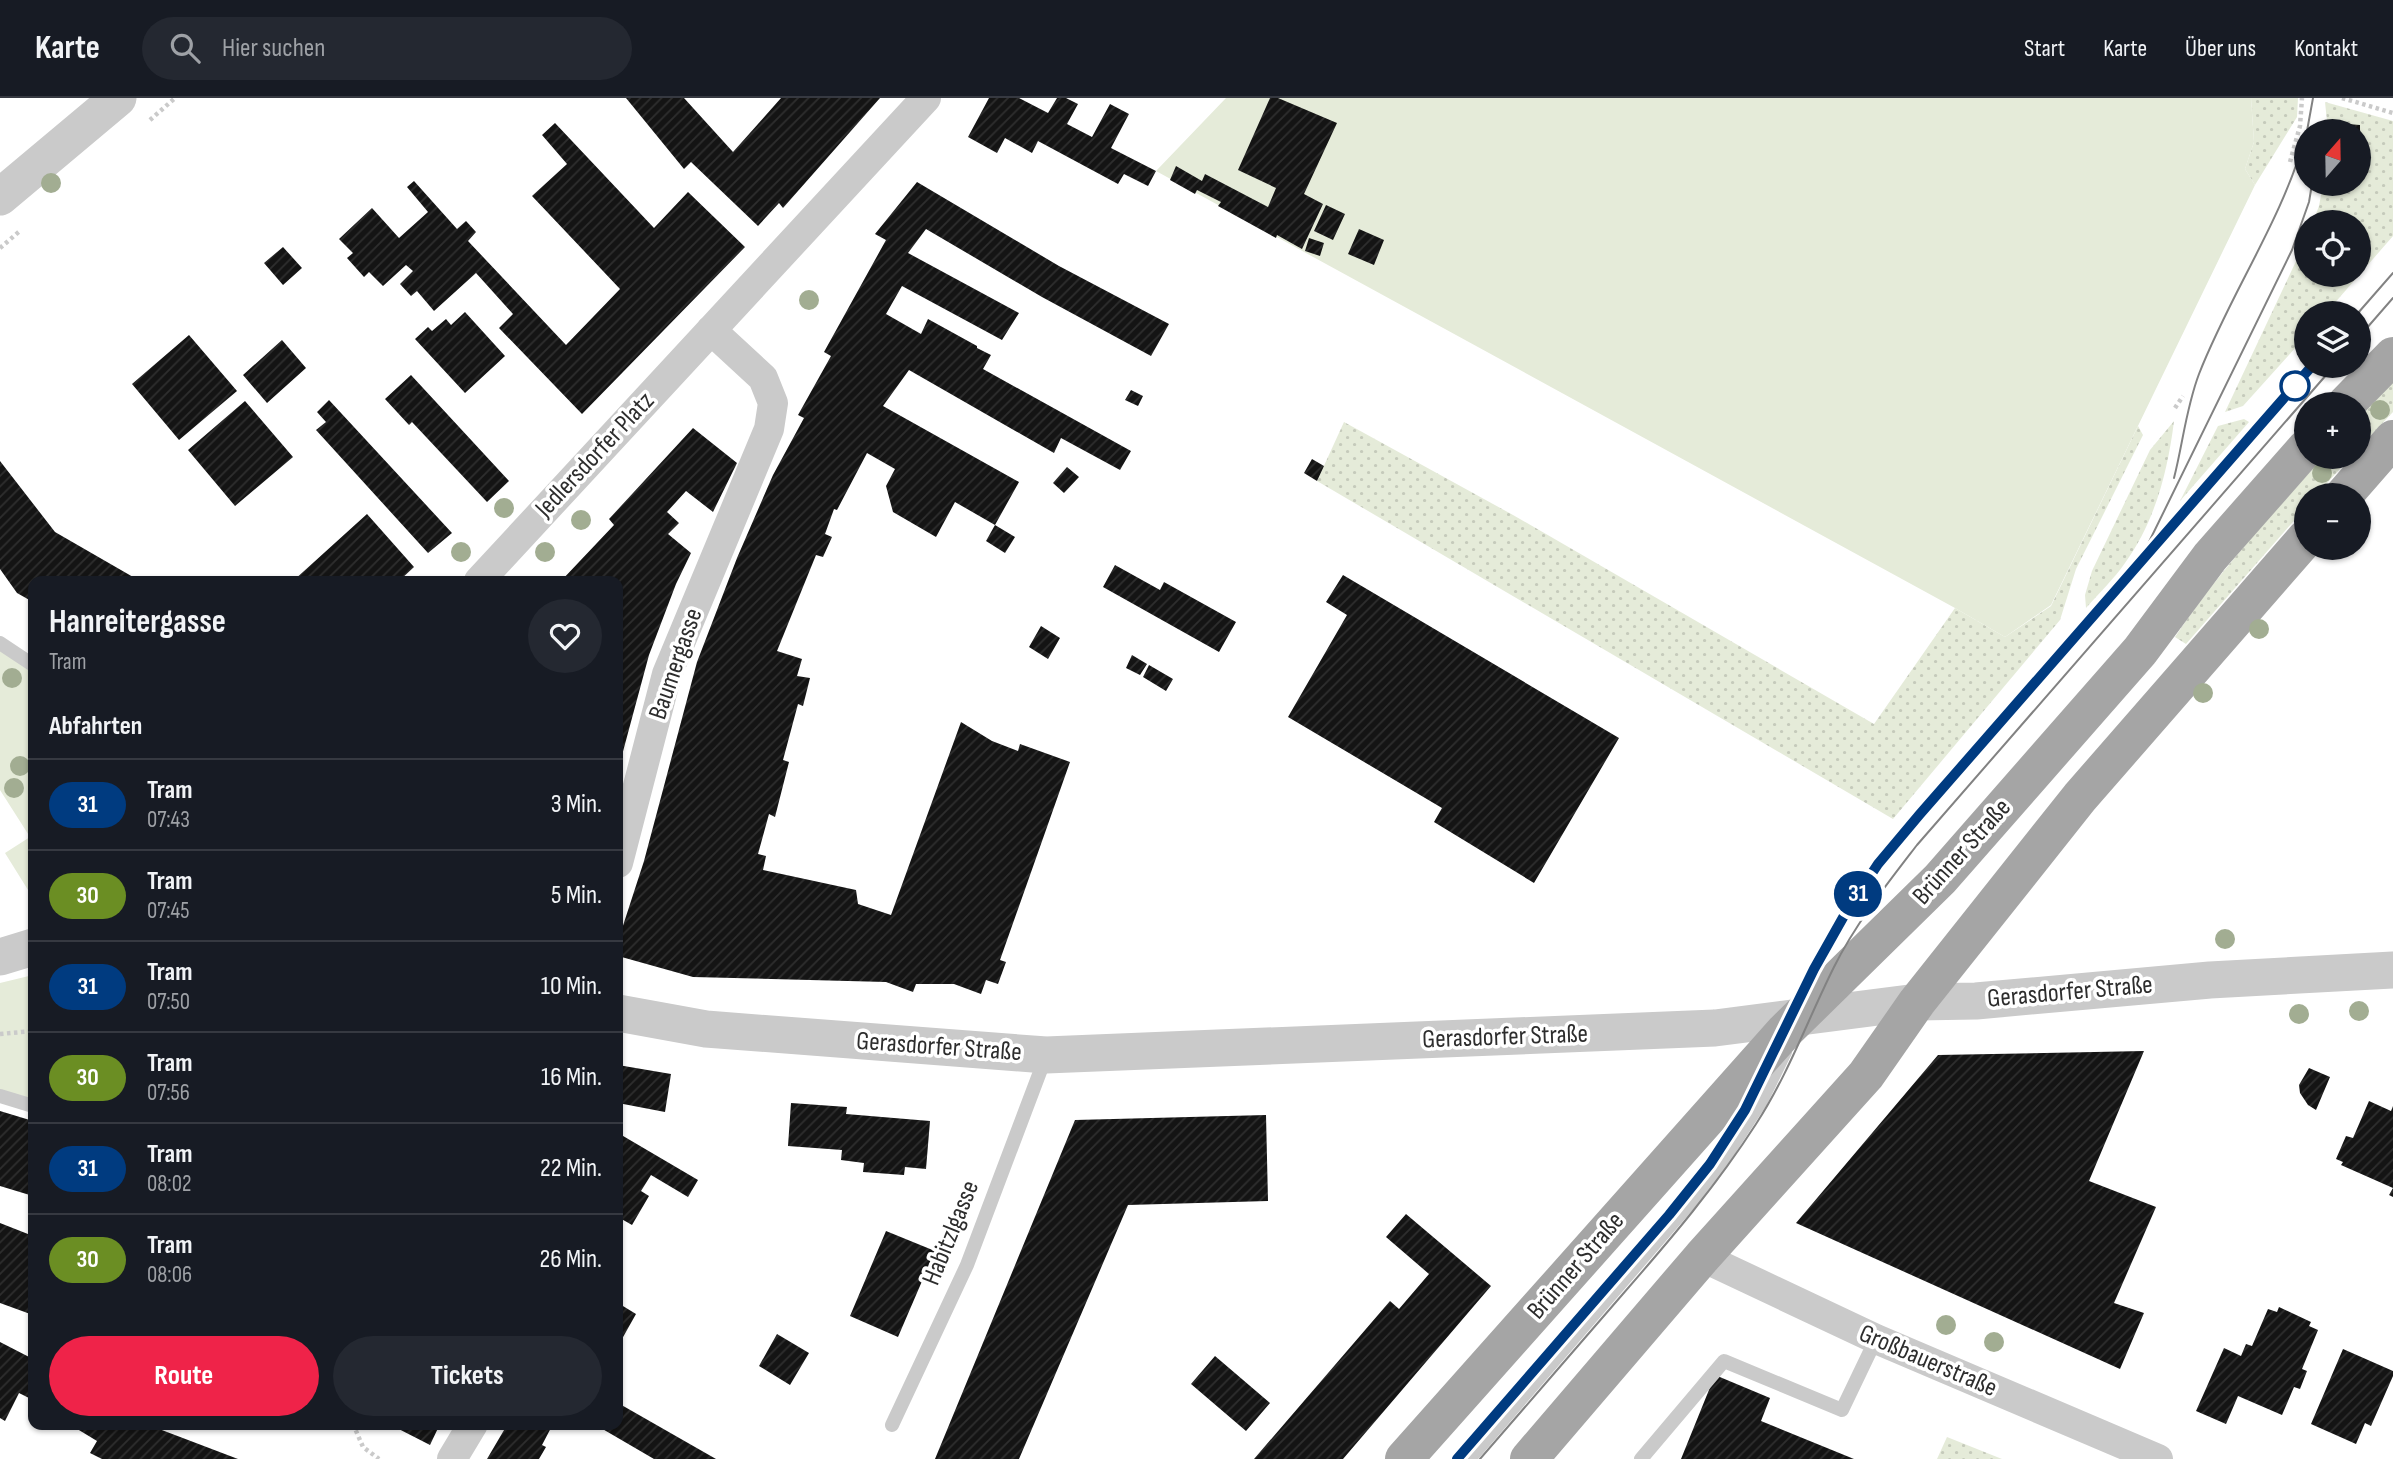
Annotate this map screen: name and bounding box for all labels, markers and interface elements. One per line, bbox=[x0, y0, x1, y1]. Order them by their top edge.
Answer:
search box bbox=[142, 17, 632, 80]
text: Karte bbox=[35, 28, 100, 68]
icon: search bbox=[166, 29, 204, 67]
text: Hier suchen bbox=[222, 33, 325, 64]
text: Start bbox=[2024, 34, 2065, 63]
text: Karte bbox=[2103, 34, 2147, 63]
text: Über uns bbox=[2185, 34, 2256, 63]
text: Kontakt bbox=[2294, 34, 2358, 63]
north arrow bbox=[2294, 119, 2371, 196]
map controls bbox=[2294, 119, 2371, 560]
button: locate bbox=[2294, 210, 2371, 287]
button: layers bbox=[2294, 301, 2371, 378]
unlabelled marker bbox=[2280, 371, 2310, 401]
street label: Jedlersdorfer Platz bbox=[528, 386, 661, 525]
button: + bbox=[2294, 392, 2371, 469]
button: − bbox=[2294, 483, 2371, 560]
button: heart bbox=[528, 599, 602, 673]
text: Hanreitergasse bbox=[49, 602, 226, 642]
street label: Baumergasse bbox=[643, 604, 709, 724]
text: Tram bbox=[49, 648, 87, 676]
text: Abfahrten bbox=[49, 711, 142, 742]
text: Tram bbox=[147, 775, 192, 806]
text: 3 Min. bbox=[551, 789, 602, 820]
text: 31 bbox=[77, 790, 98, 819]
street label: Brünner Straße bbox=[1906, 793, 2018, 911]
text: 07:43 bbox=[147, 806, 190, 834]
text: Tram bbox=[147, 866, 192, 897]
line badge: 31 bbox=[1826, 871, 1890, 917]
text: 31 bbox=[1848, 879, 1868, 908]
text: 5 Min. bbox=[551, 880, 602, 911]
text: 30 bbox=[76, 881, 99, 910]
text: 07:45 bbox=[147, 897, 190, 925]
text: Tram bbox=[147, 957, 192, 988]
street label: Gerasdorfer Straße bbox=[1986, 969, 2154, 1015]
text: 10 Min. bbox=[541, 971, 602, 1002]
text: 31 bbox=[77, 972, 98, 1001]
text: 07:50 bbox=[147, 988, 190, 1016]
street label: Gerasdorfer Straße bbox=[1422, 1019, 1588, 1055]
street label: Gerasdorfer Straße bbox=[855, 1026, 1023, 1068]
text: Tram bbox=[147, 1048, 192, 1079]
text: 16 Min. bbox=[541, 1062, 602, 1093]
text: 30 bbox=[76, 1063, 99, 1092]
text: 07:56 bbox=[147, 1079, 190, 1107]
text: Tram bbox=[147, 1139, 192, 1170]
text: 22 Min. bbox=[540, 1153, 602, 1184]
text: 31 bbox=[77, 1154, 98, 1183]
text: 08:02 bbox=[147, 1170, 191, 1198]
street label: Habitzlgasse bbox=[916, 1176, 986, 1290]
street label: Brünner Straße bbox=[1521, 1206, 1631, 1326]
text: Tram bbox=[147, 1230, 192, 1261]
text: 26 Min. bbox=[539, 1244, 602, 1275]
text: 30 bbox=[76, 1245, 99, 1274]
text: 08:06 bbox=[147, 1261, 192, 1289]
street label: Großbauerstraße bbox=[1854, 1318, 2002, 1404]
button: Route bbox=[49, 1336, 319, 1416]
button: Tickets bbox=[333, 1336, 602, 1416]

